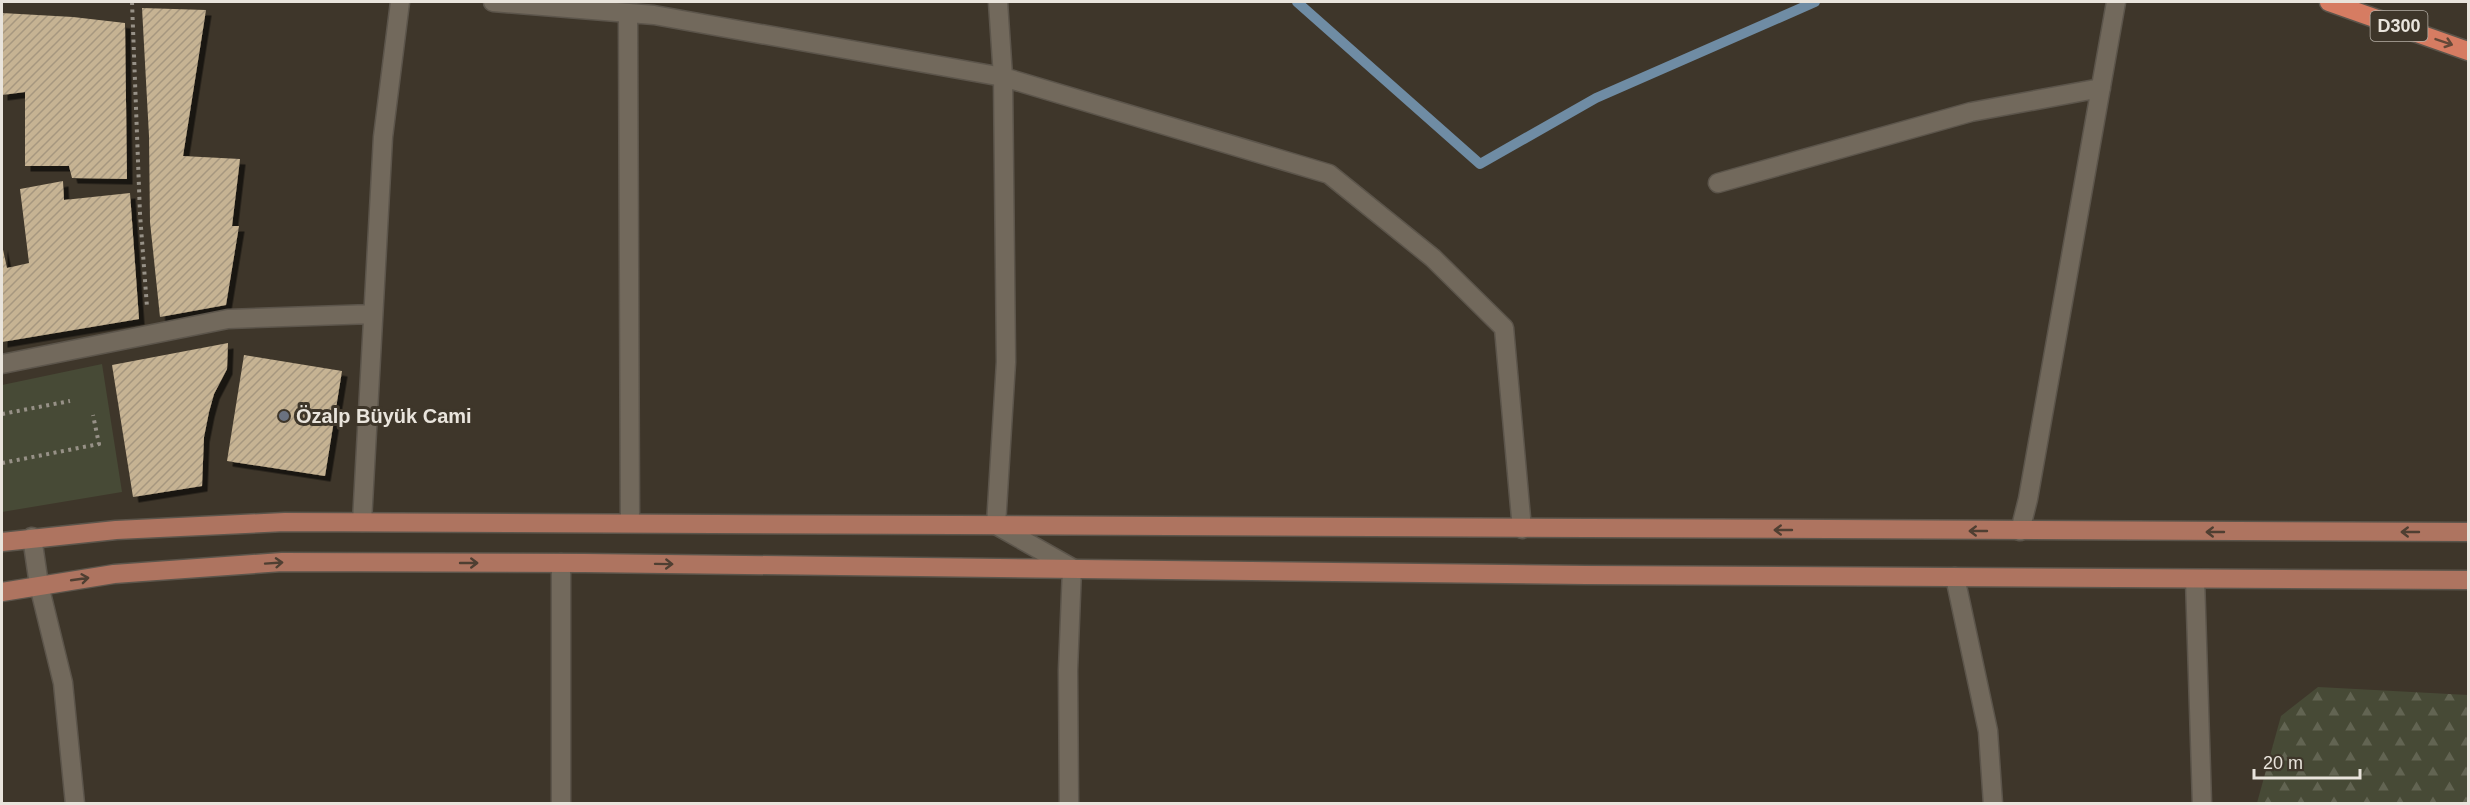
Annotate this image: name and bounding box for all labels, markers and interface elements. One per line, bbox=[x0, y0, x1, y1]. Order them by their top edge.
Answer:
road number: D300 bbox=[2370, 11, 2428, 41]
one-way arrow bbox=[2434, 37, 2452, 48]
place label: Özalp Büyük Cami bbox=[296, 405, 472, 427]
marker: Özalp Büyük Cami bbox=[277, 409, 291, 423]
one-way arrow bbox=[1774, 524, 1794, 536]
one-way arrow bbox=[1969, 525, 1989, 537]
one-way arrow bbox=[2206, 526, 2226, 538]
one-way arrow bbox=[2401, 526, 2421, 538]
one-way arrow bbox=[264, 557, 284, 568]
one-way arrow bbox=[459, 557, 479, 569]
one-way arrow bbox=[654, 558, 674, 569]
one-way arrow bbox=[70, 574, 89, 585]
scale bar bbox=[2254, 742, 2360, 780]
text: 20 m bbox=[2263, 753, 2303, 773]

